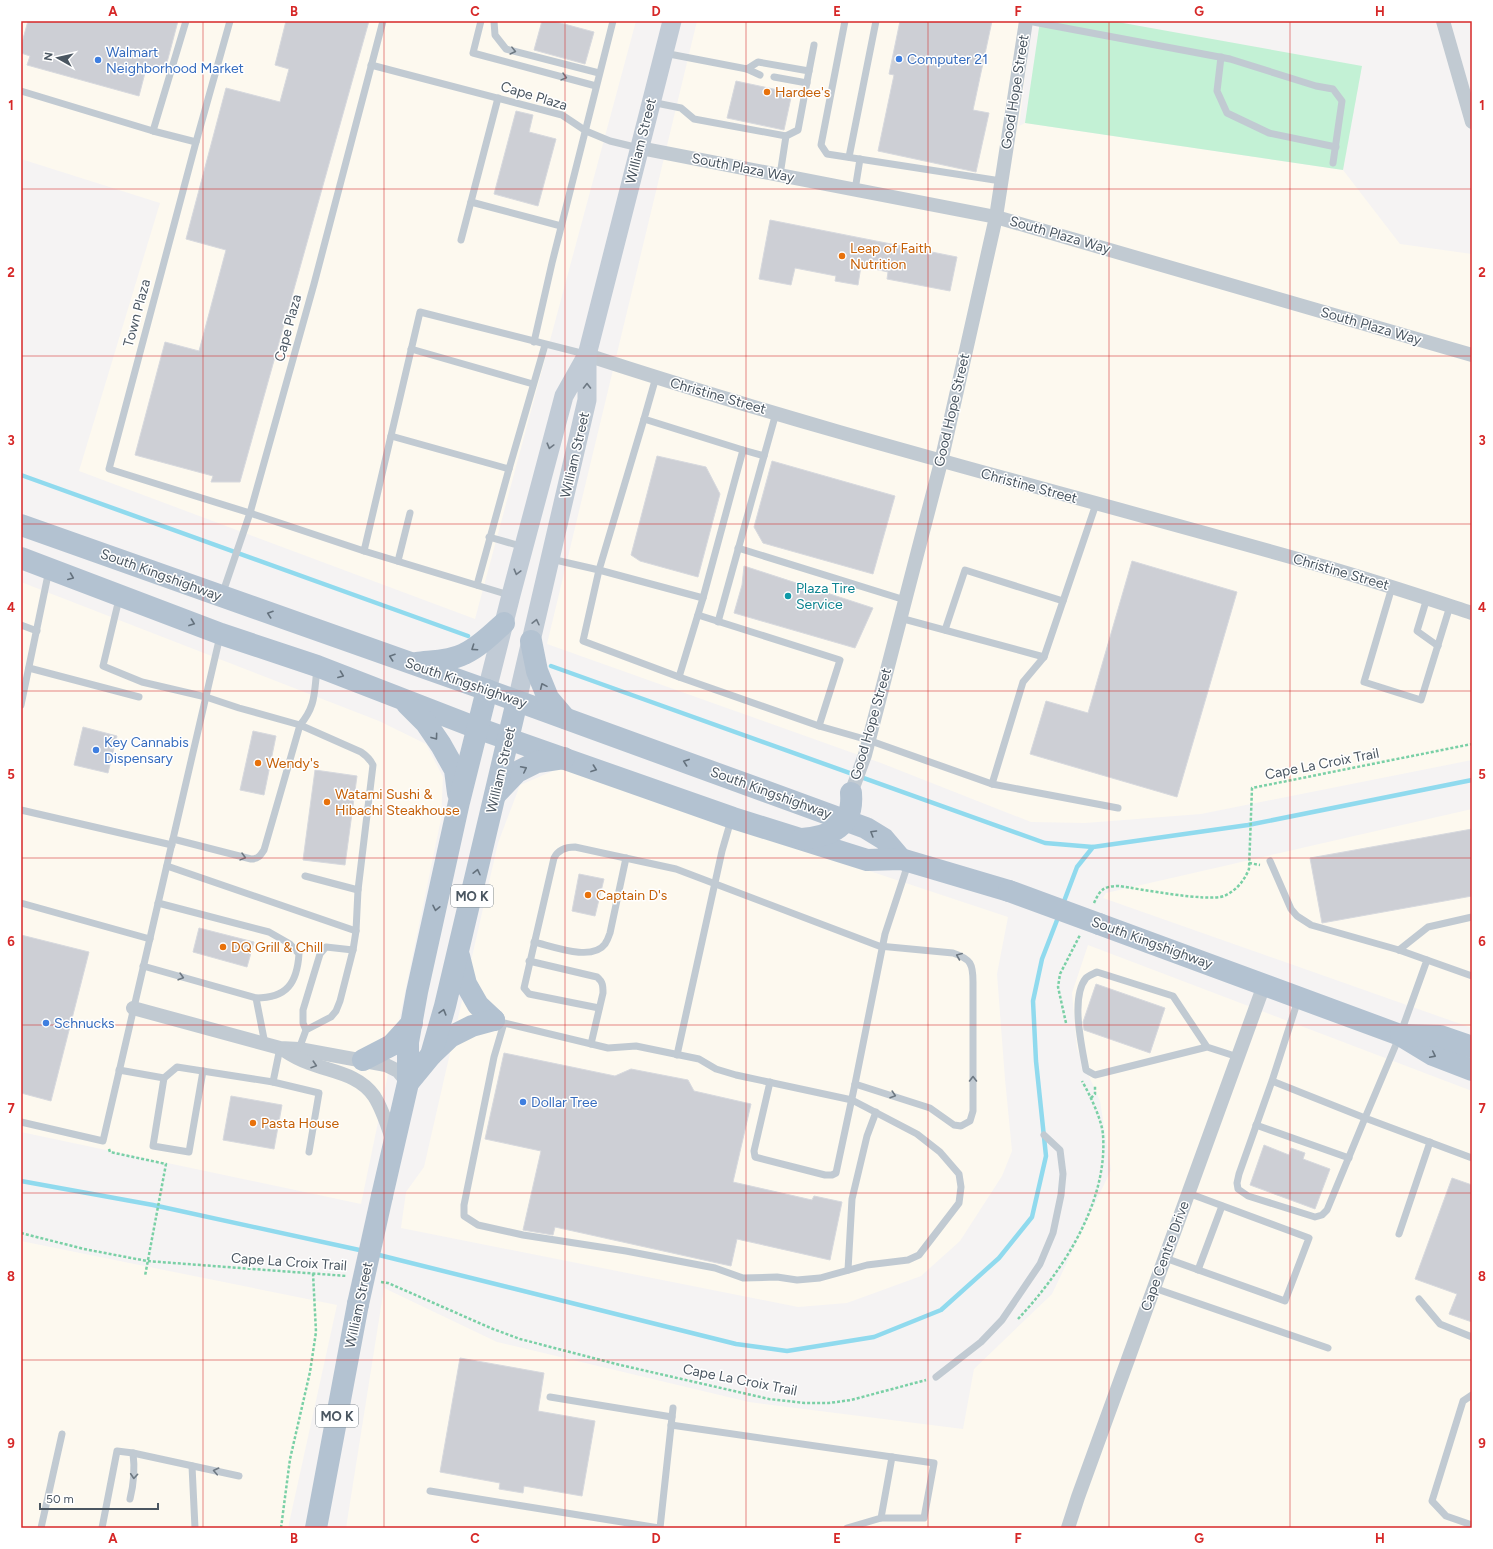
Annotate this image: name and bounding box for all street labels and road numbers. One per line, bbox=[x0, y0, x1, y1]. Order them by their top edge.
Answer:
street label: Good Hope Street bbox=[998, 34, 1032, 150]
street label: Cape Plaza bbox=[499, 78, 569, 114]
street label: William Street bbox=[622, 96, 660, 186]
street label: South Plaza Way bbox=[690, 150, 796, 186]
street label: South Plaza Way bbox=[1008, 212, 1113, 258]
street label: Town Plaza bbox=[120, 277, 154, 349]
street label: Cape Plaza bbox=[271, 292, 305, 364]
street label: South Plaza Way bbox=[1319, 303, 1424, 349]
street label: Good Hope Street bbox=[931, 352, 973, 468]
street label: Christine Street bbox=[668, 374, 768, 418]
street label: William Street bbox=[557, 410, 593, 500]
street label: Christine Street bbox=[979, 465, 1079, 507]
street label: South Kingshighway bbox=[98, 545, 224, 605]
street label: Christine Street bbox=[1291, 550, 1391, 594]
street label: South Kingshighway bbox=[403, 654, 530, 712]
street label: Good Hope Street bbox=[847, 666, 895, 782]
street label: William Street bbox=[483, 725, 519, 815]
street label: Cape La Croix Trail bbox=[1263, 745, 1381, 783]
street label: South Kingshighway bbox=[708, 763, 834, 823]
road number: MO K bbox=[451, 885, 493, 907]
street label: South Kingshighway bbox=[1089, 913, 1215, 973]
street label: Cape Centre Drive bbox=[1137, 1198, 1193, 1313]
street label: Cape La Croix Trail bbox=[231, 1249, 347, 1275]
street label: William Street bbox=[342, 1260, 376, 1350]
street label: Cape La Croix Trail bbox=[681, 1361, 799, 1399]
road number: MO K bbox=[316, 1405, 358, 1427]

